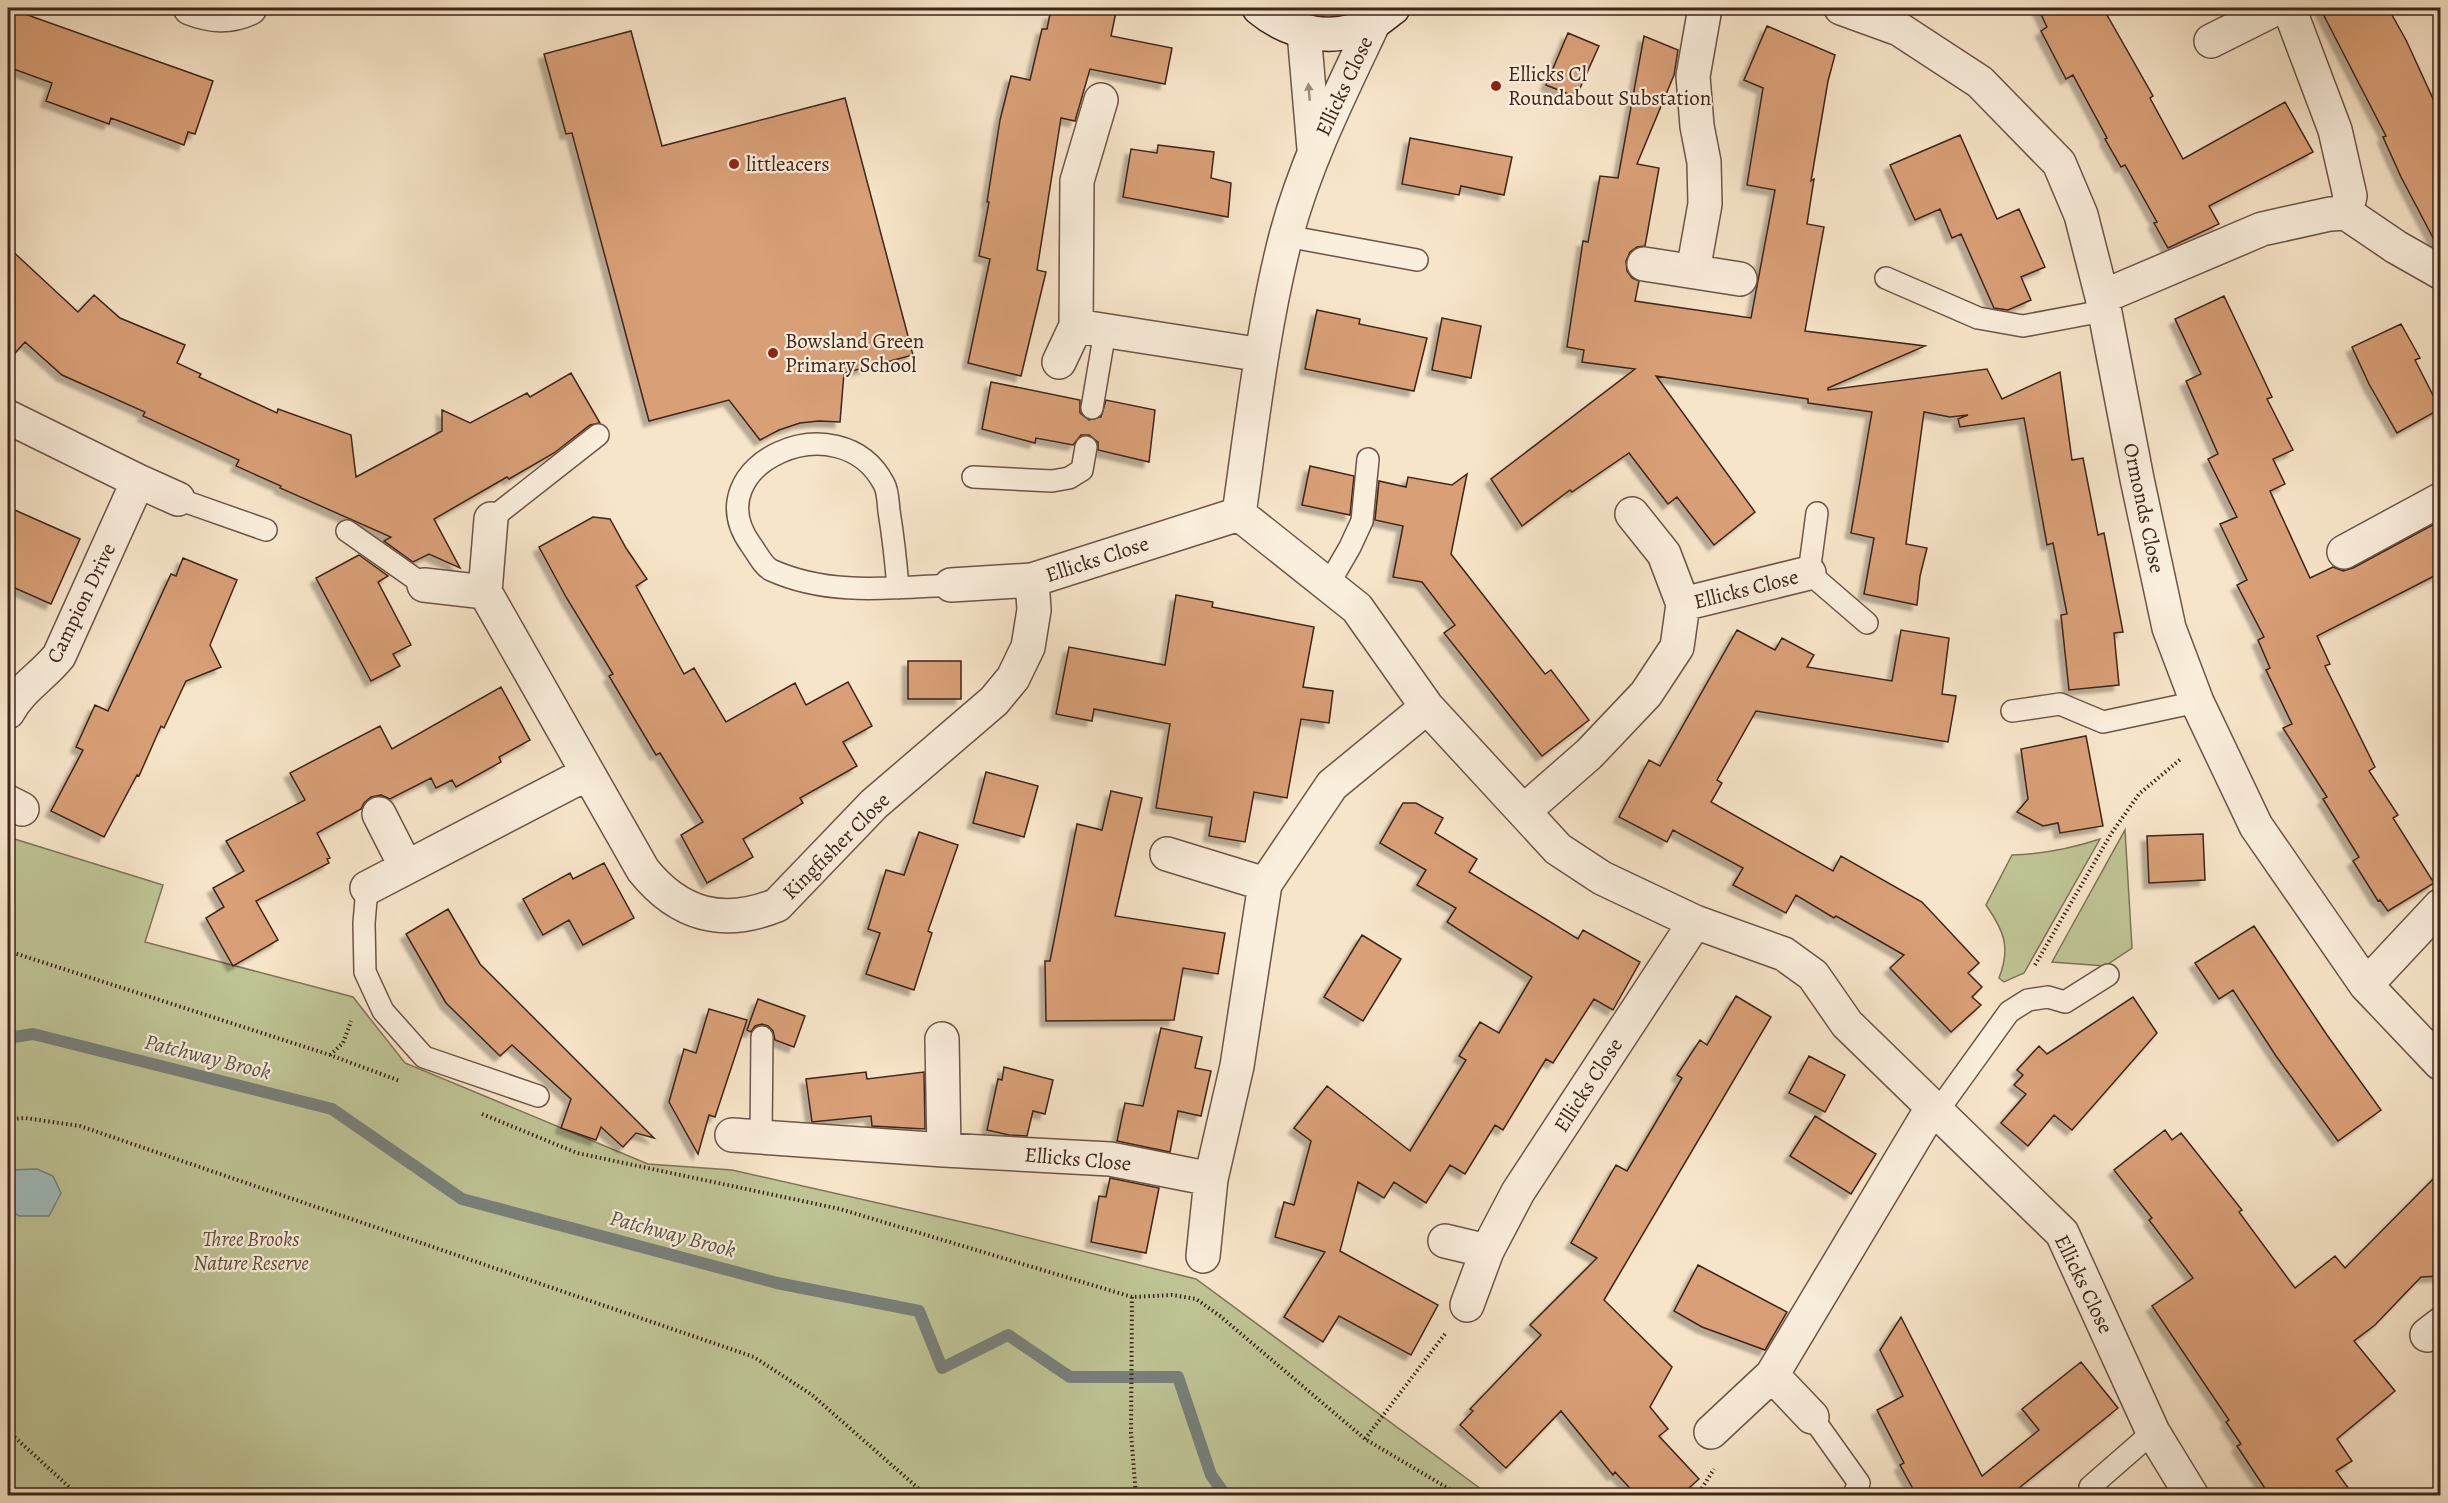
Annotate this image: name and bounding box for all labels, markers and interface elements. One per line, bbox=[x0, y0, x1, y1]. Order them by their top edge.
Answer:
street label: Ellicks Close bbox=[1309, 32, 1379, 140]
place label: Ellicks Cl Roundabout Substation bbox=[1508, 60, 1711, 112]
marker: Ellicks Cl Roundabout Substation bbox=[1489, 79, 1503, 93]
one-way arrow bbox=[1304, 83, 1314, 102]
place label: littleacers bbox=[746, 150, 830, 178]
marker: littleacers bbox=[727, 157, 741, 171]
place label: Bowsland Green Primary School bbox=[785, 327, 924, 379]
marker: Bowsland Green Primary School bbox=[766, 346, 780, 360]
street label: Ormonds Close bbox=[2117, 440, 2171, 576]
street label: Ellicks Close bbox=[1042, 529, 1152, 589]
street label: Campion Drive bbox=[40, 538, 122, 668]
street label: Ellicks Close bbox=[1691, 562, 1801, 616]
street label: Kingfisher Close bbox=[776, 786, 896, 906]
water label: Patchway Brook bbox=[141, 1027, 274, 1087]
street label: Ellicks Close bbox=[1547, 1032, 1629, 1138]
street label: Ellicks Close bbox=[1023, 1140, 1133, 1178]
water label: Patchway Brook bbox=[606, 1203, 739, 1265]
park label: Three Brooks Nature Reserve bbox=[193, 1225, 309, 1277]
street label: Ellicks Close bbox=[2048, 1230, 2120, 1338]

